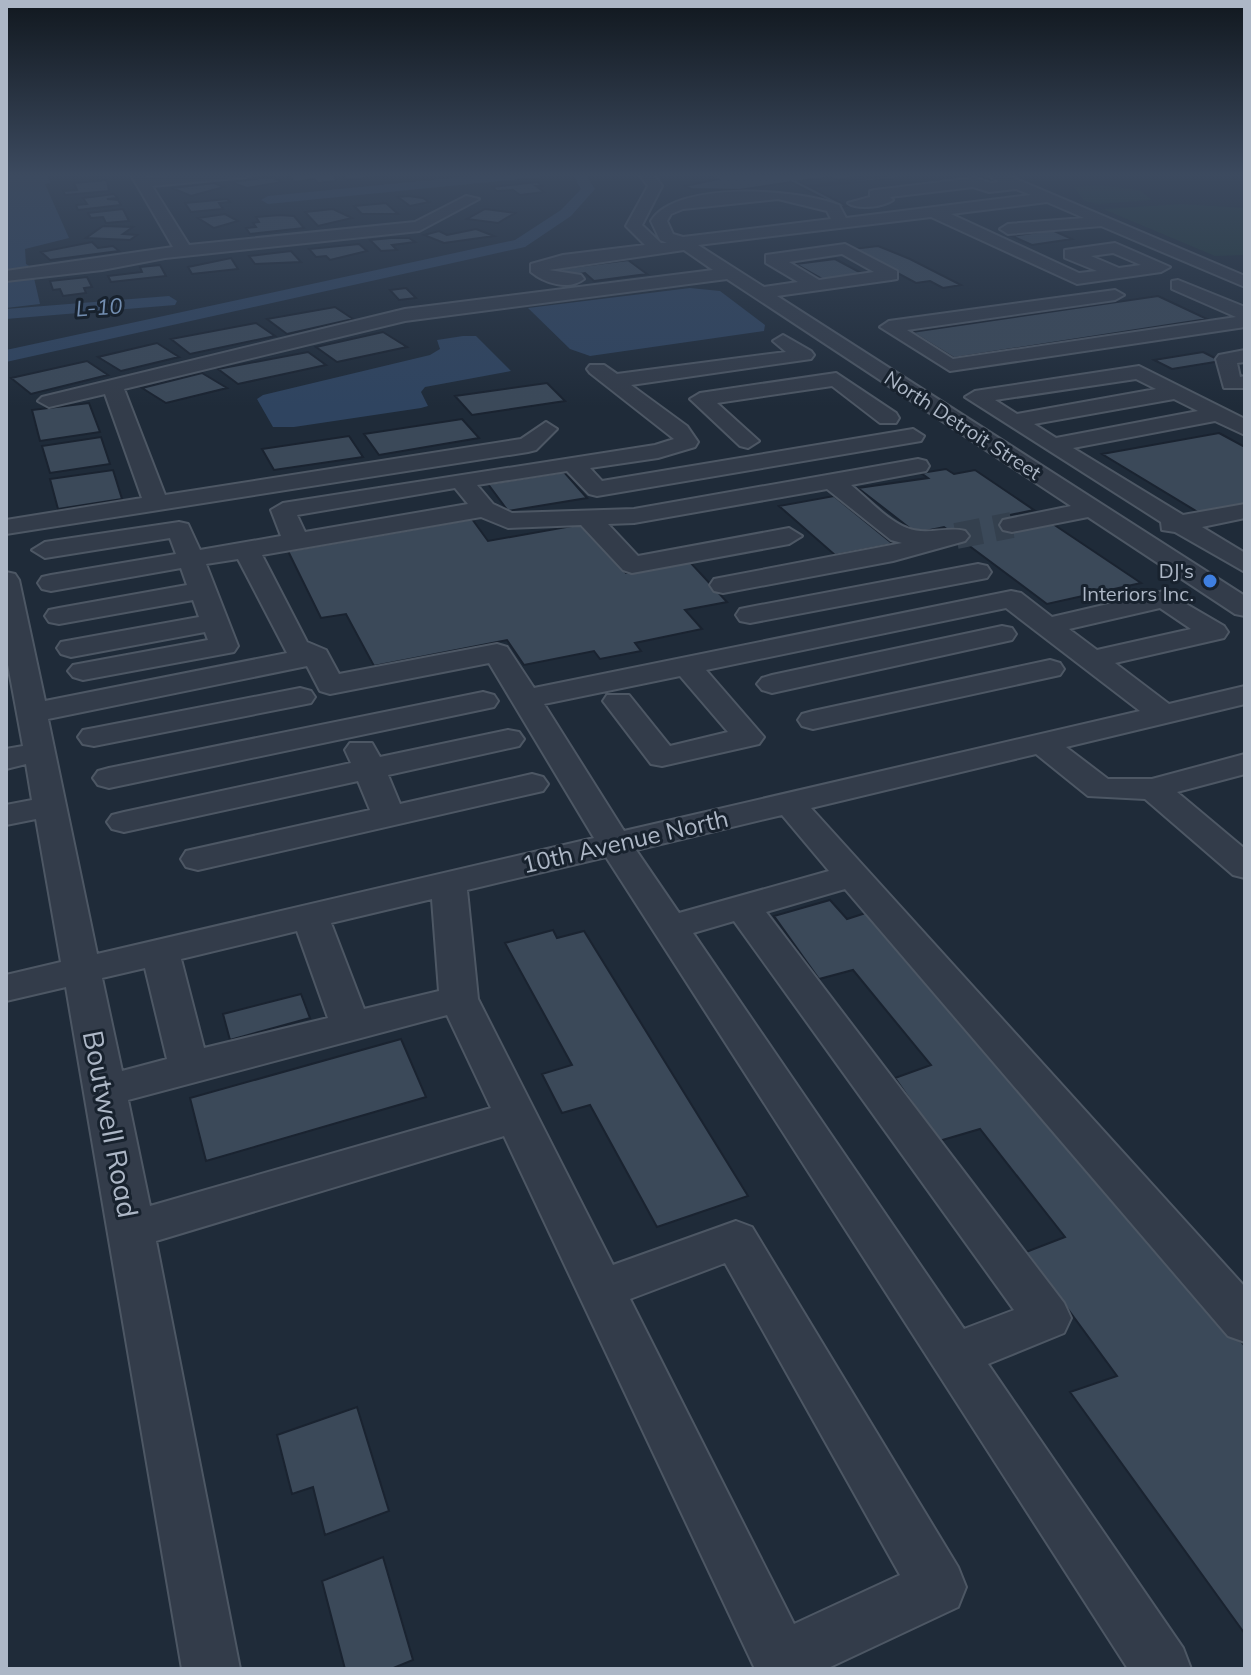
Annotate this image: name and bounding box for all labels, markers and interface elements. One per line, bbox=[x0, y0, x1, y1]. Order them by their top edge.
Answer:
water label: L-10 bbox=[75, 291, 123, 323]
street label: North Detroit Street bbox=[880, 365, 1046, 485]
place label: DJ's Interiors Inc. bbox=[1082, 558, 1194, 606]
marker: DJ's Interiors Inc. bbox=[1201, 572, 1219, 590]
street label: 10th Avenue North bbox=[519, 803, 731, 879]
street label: Boutwell Road bbox=[76, 1027, 146, 1221]

